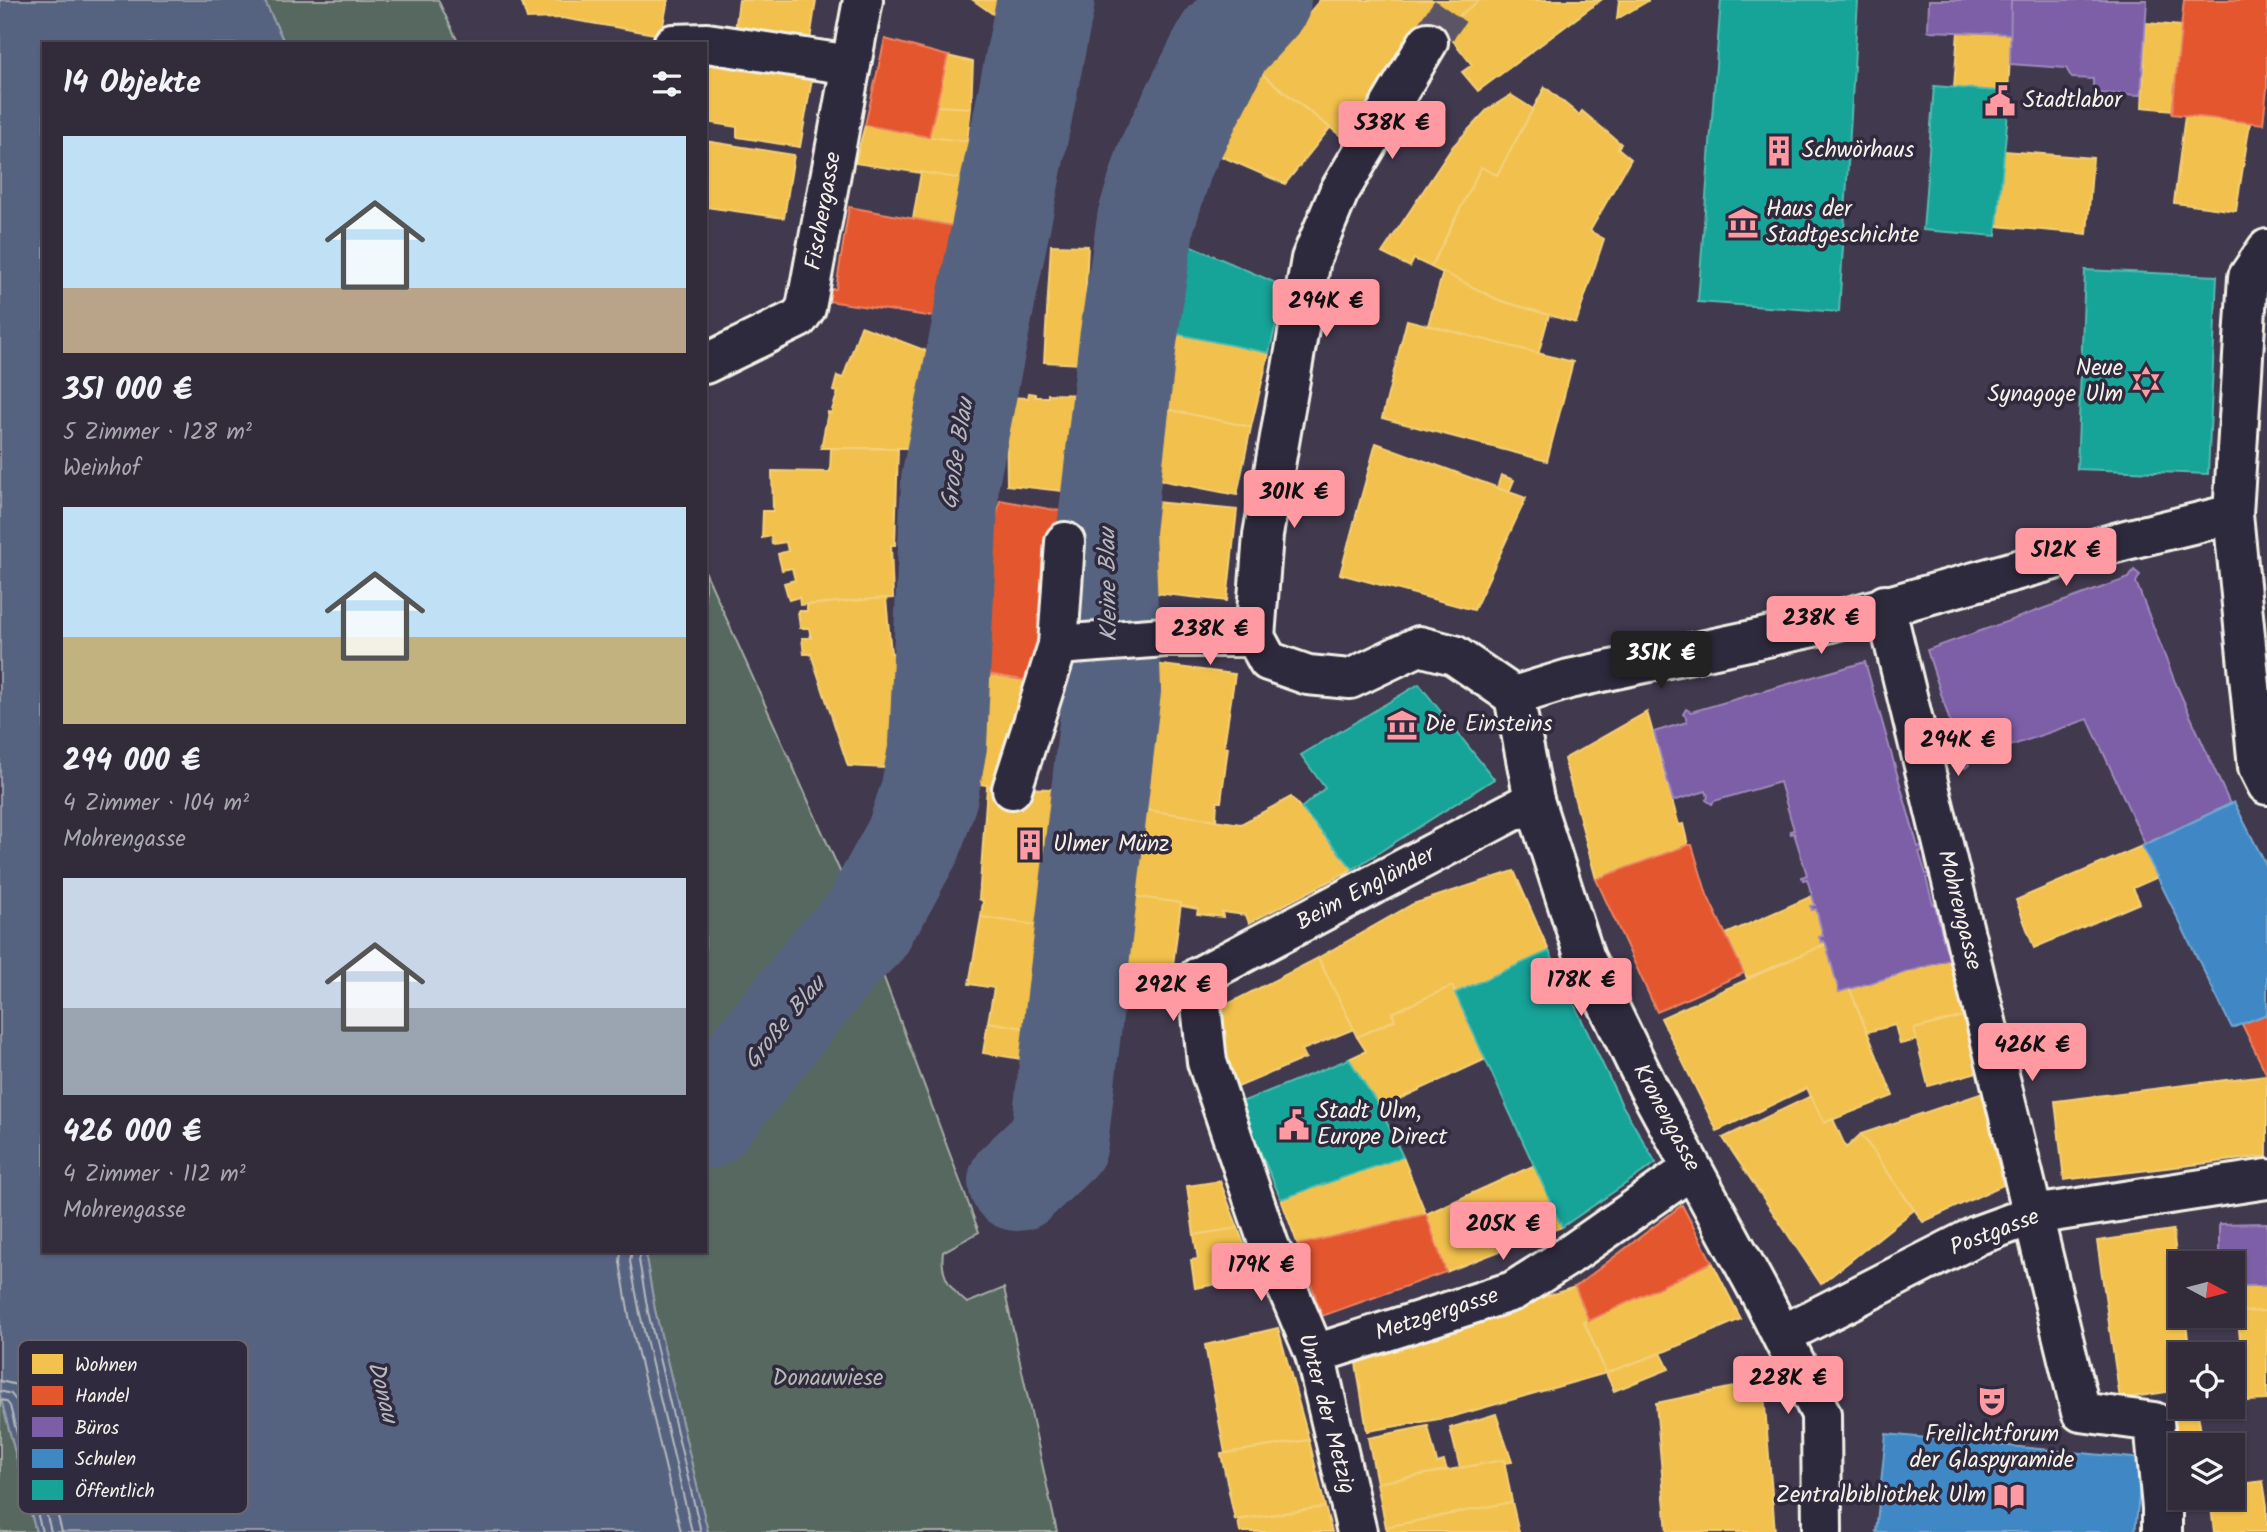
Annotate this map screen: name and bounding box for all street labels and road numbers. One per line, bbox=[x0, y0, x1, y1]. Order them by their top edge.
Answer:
street label: Fischergasse bbox=[796, 149, 852, 273]
street label: Beim Engländer bbox=[1290, 837, 1443, 941]
street label: Mohrengasse bbox=[1927, 846, 1991, 974]
street label: Kronengasse bbox=[1622, 1057, 1710, 1179]
street label: Postgasse bbox=[1945, 1199, 2045, 1267]
street label: Metzgergasse bbox=[1371, 1278, 1503, 1352]
street label: Unter der Metzig bbox=[1287, 1330, 1365, 1498]

